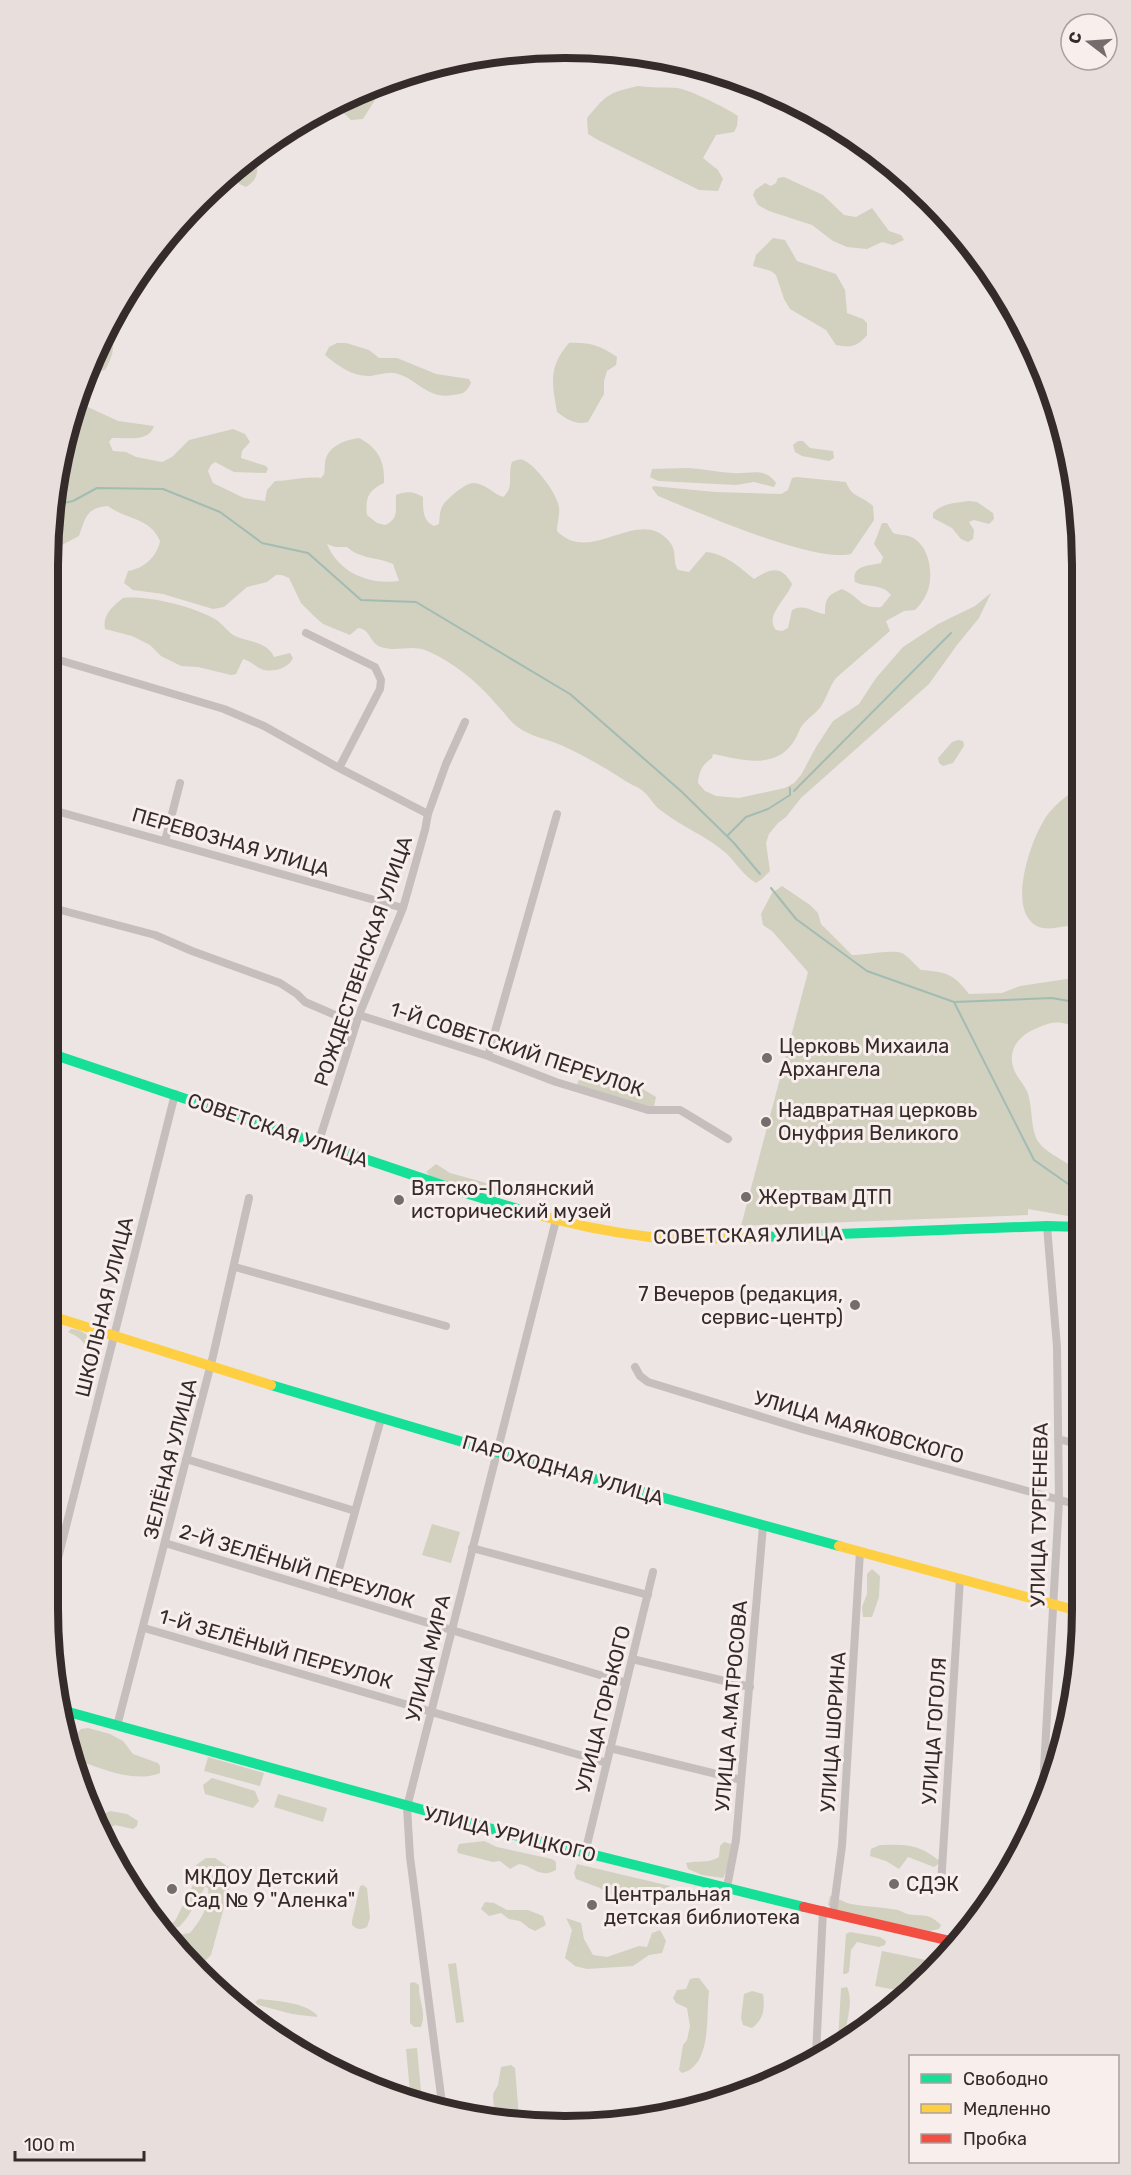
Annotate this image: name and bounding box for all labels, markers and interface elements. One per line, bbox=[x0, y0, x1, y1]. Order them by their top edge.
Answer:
north arrow bbox=[1059, 12, 1119, 72]
text: С bbox=[1064, 30, 1086, 46]
street label: ПЕРЕВОЗНАЯ УЛИЦА bbox=[129, 802, 333, 882]
street label: РОЖДЕСТВЕНСКАЯ УЛИЦА bbox=[309, 833, 417, 1089]
street label: 1-Й СОВЕТСКИЙ ПЕРЕУЛОК bbox=[387, 997, 647, 1101]
place label: Церковь Михаила Архангела bbox=[779, 1034, 949, 1081]
marker: Церковь Михаила Архангела bbox=[760, 1051, 774, 1065]
street label: СОВЕТСКАЯ УЛИЦА bbox=[184, 1088, 372, 1172]
place label: Надвратная церковь Онуфрия Великого bbox=[778, 1098, 977, 1145]
marker: Надвратная церковь Онуфрия Великого bbox=[759, 1115, 773, 1129]
place label: Вятско-Полянский исторический музей bbox=[411, 1176, 611, 1223]
place label: Жертвам ДТП bbox=[758, 1185, 892, 1209]
marker: Жертвам ДТП bbox=[739, 1190, 753, 1204]
marker: Вятско-Полянский исторический музей bbox=[392, 1193, 406, 1207]
street label: ШКОЛЬНАЯ УЛИЦА bbox=[70, 1214, 138, 1400]
street label: СОВЕТСКАЯ УЛИЦА bbox=[653, 1221, 843, 1249]
place label: 7 Вечеров (редакция, сервис-центр) bbox=[638, 1282, 843, 1329]
marker: 7 Вечеров (редакция, сервис-центр) bbox=[848, 1298, 862, 1312]
street label: ЗЕЛЁНАЯ УЛИЦА bbox=[138, 1376, 202, 1542]
street label: УЛИЦА МАЯКОВСКОГО bbox=[751, 1386, 967, 1468]
street label: УЛИЦА ТУРГЕНЕВА bbox=[1025, 1422, 1053, 1608]
street label: ПАРОХОДНАЯ УЛИЦА bbox=[460, 1430, 666, 1510]
street label: 2-Й ЗЕЛЁНЫЙ ПЕРЕУЛОК bbox=[176, 1519, 418, 1613]
street label: УЛИЦА МИРА bbox=[401, 1592, 455, 1724]
street label: УЛИЦА А.МАТРОСОВА bbox=[710, 1599, 752, 1813]
street label: 1-Й ЗЕЛЁНЫЙ ПЕРЕУЛОК bbox=[156, 1604, 396, 1694]
street label: УЛИЦА ГОРЬКОГО bbox=[571, 1623, 635, 1795]
street label: УЛИЦА ШОРИНА bbox=[815, 1651, 851, 1813]
street label: УЛИЦА ГОГОЛЯ bbox=[917, 1656, 951, 1806]
street label: УЛИЦА УРИЦКОГО bbox=[421, 1801, 599, 1867]
place label: МКДОУ Детский Сад № 9 "Аленка" bbox=[184, 1865, 355, 1912]
place label: СДЭК bbox=[906, 1872, 959, 1896]
marker: СДЭК bbox=[887, 1877, 901, 1891]
marker: МКДОУ Детский Сад № 9 "Аленка" bbox=[165, 1882, 179, 1896]
place label: Центральная детская библиотека bbox=[604, 1882, 800, 1929]
marker: Центральная детская библиотека bbox=[585, 1898, 599, 1912]
legend bbox=[909, 2055, 1119, 2163]
text: Свободно bbox=[963, 2068, 1048, 2090]
text: Медленно bbox=[963, 2098, 1051, 2120]
scale bar bbox=[15, 2124, 144, 2162]
text: Пробка bbox=[963, 2128, 1027, 2150]
text: 100 m bbox=[24, 2134, 75, 2156]

